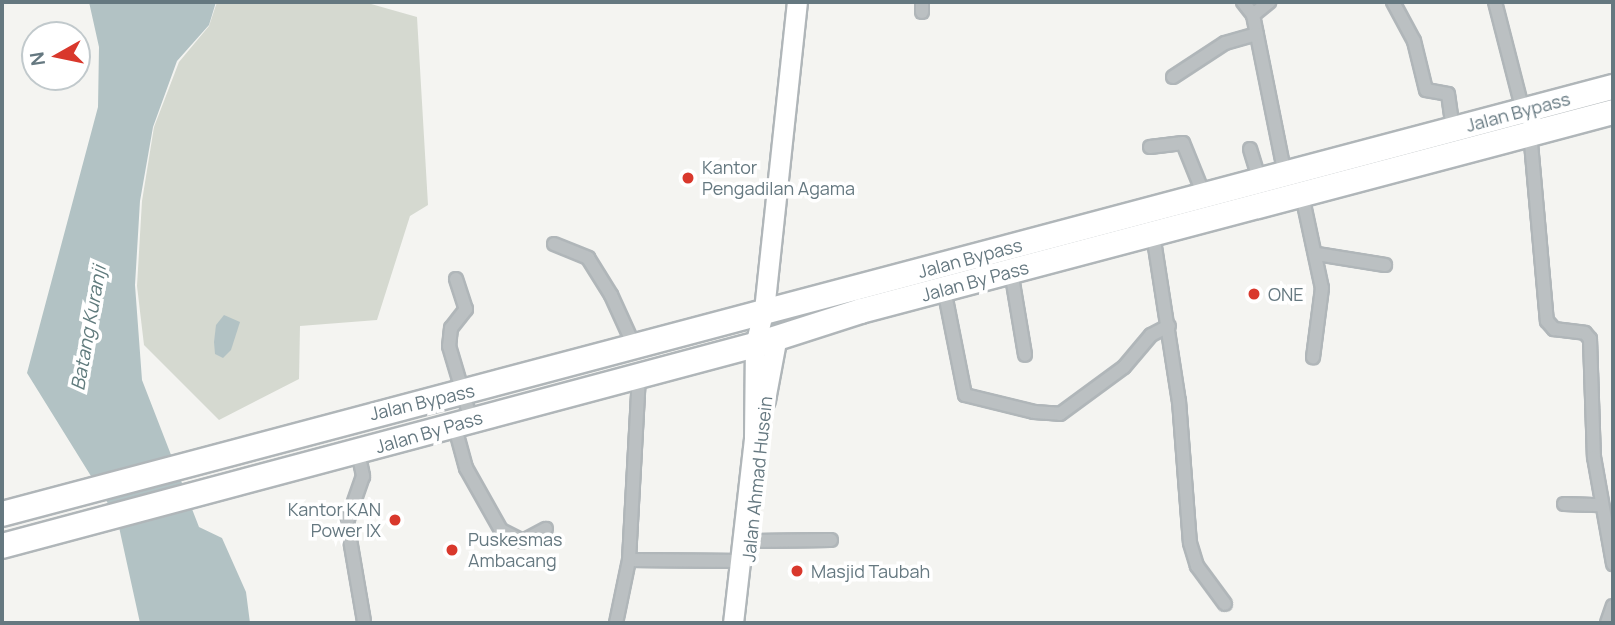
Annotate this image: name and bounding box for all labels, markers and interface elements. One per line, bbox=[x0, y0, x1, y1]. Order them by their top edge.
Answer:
north arrow bbox=[21, 21, 91, 91]
text: N bbox=[23, 50, 51, 68]
street label: Jalan Bypass bbox=[1464, 88, 1572, 136]
place label: Kantor Pengadilan Agama bbox=[702, 157, 855, 200]
marker: Kantor Pengadilan Agama bbox=[680, 170, 696, 186]
street label: Jalan Bypass bbox=[916, 234, 1024, 282]
street label: Jalan By Pass bbox=[919, 256, 1031, 306]
water label: Batang Kuranji bbox=[67, 264, 111, 392]
place label: ONE bbox=[1268, 283, 1304, 305]
marker: ONE bbox=[1246, 286, 1262, 302]
street label: Jalan Bypass bbox=[367, 379, 477, 425]
street label: Jalan Ahmad Husein bbox=[738, 395, 776, 563]
street label: Jalan By Pass bbox=[373, 406, 485, 458]
place label: Kantor KAN Power IX bbox=[288, 499, 381, 542]
marker: Kantor KAN Power IX bbox=[387, 512, 403, 528]
place label: Puskesmas Ambacang bbox=[468, 529, 562, 572]
marker: Puskesmas Ambacang bbox=[442, 540, 462, 560]
place label: Masjid Taubah bbox=[811, 560, 930, 582]
marker: Masjid Taubah bbox=[789, 563, 805, 579]

